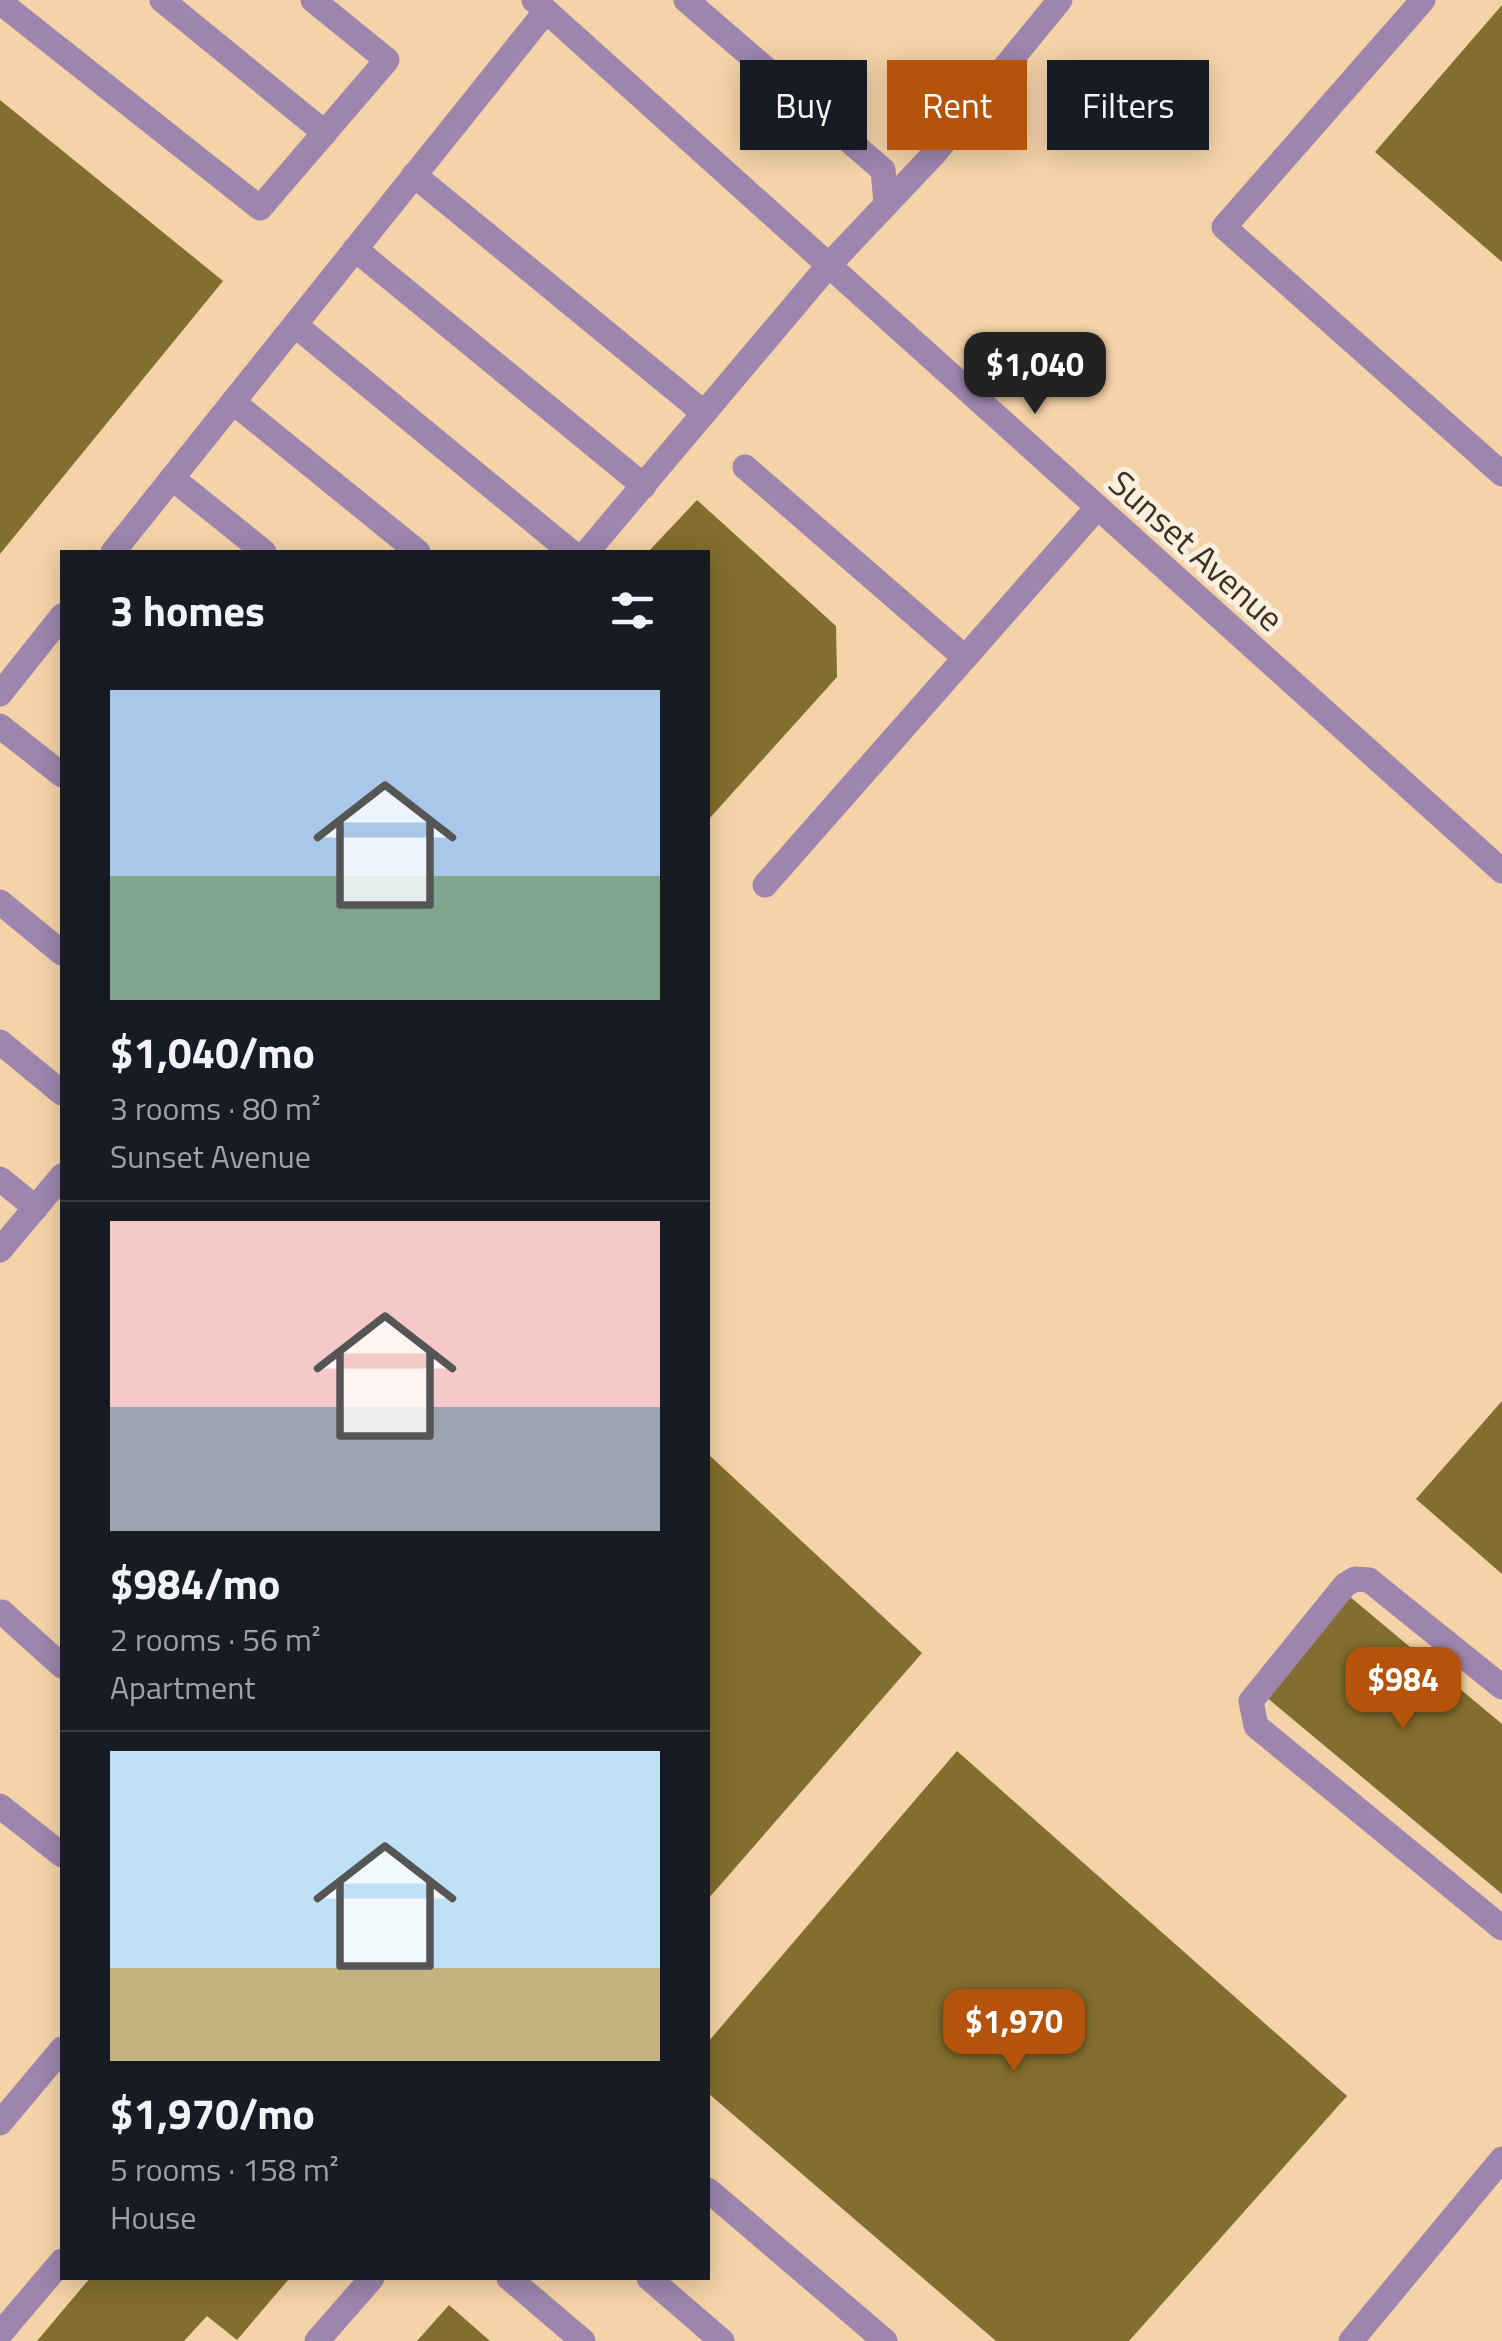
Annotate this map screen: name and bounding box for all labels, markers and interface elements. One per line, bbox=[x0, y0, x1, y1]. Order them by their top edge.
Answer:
chip: Buy bbox=[740, 60, 867, 150]
chip: Rent bbox=[887, 60, 1027, 150]
chip: Filters bbox=[1047, 60, 1209, 150]
pin: $1,040 bbox=[954, 332, 1116, 417]
text: $1,040 bbox=[986, 340, 1084, 388]
street label: Sunset Avenue bbox=[1097, 457, 1296, 644]
text: 3 homes bbox=[110, 578, 265, 642]
icon: filters bbox=[605, 583, 660, 638]
icon: home bbox=[295, 755, 475, 935]
text: $1,040/mo bbox=[110, 1020, 315, 1084]
text: 3 rooms · 80 m² bbox=[110, 1084, 321, 1132]
text: Sunset Avenue bbox=[110, 1132, 311, 1180]
icon: home bbox=[295, 1286, 475, 1466]
text: $984/mo bbox=[110, 1551, 280, 1615]
text: 2 rooms · 56 m² bbox=[110, 1615, 321, 1663]
pin: $984 bbox=[1344, 1647, 1462, 1732]
text: $984 bbox=[1367, 1655, 1439, 1703]
text: Apartment bbox=[110, 1663, 256, 1711]
icon: home bbox=[295, 1816, 475, 1996]
pin: $1,970 bbox=[933, 1989, 1095, 2074]
text: $1,970 bbox=[965, 1997, 1063, 2045]
text: $1,970/mo bbox=[110, 2081, 315, 2145]
text: 5 rooms · 158 m² bbox=[110, 2145, 339, 2193]
text: House bbox=[110, 2193, 196, 2241]

